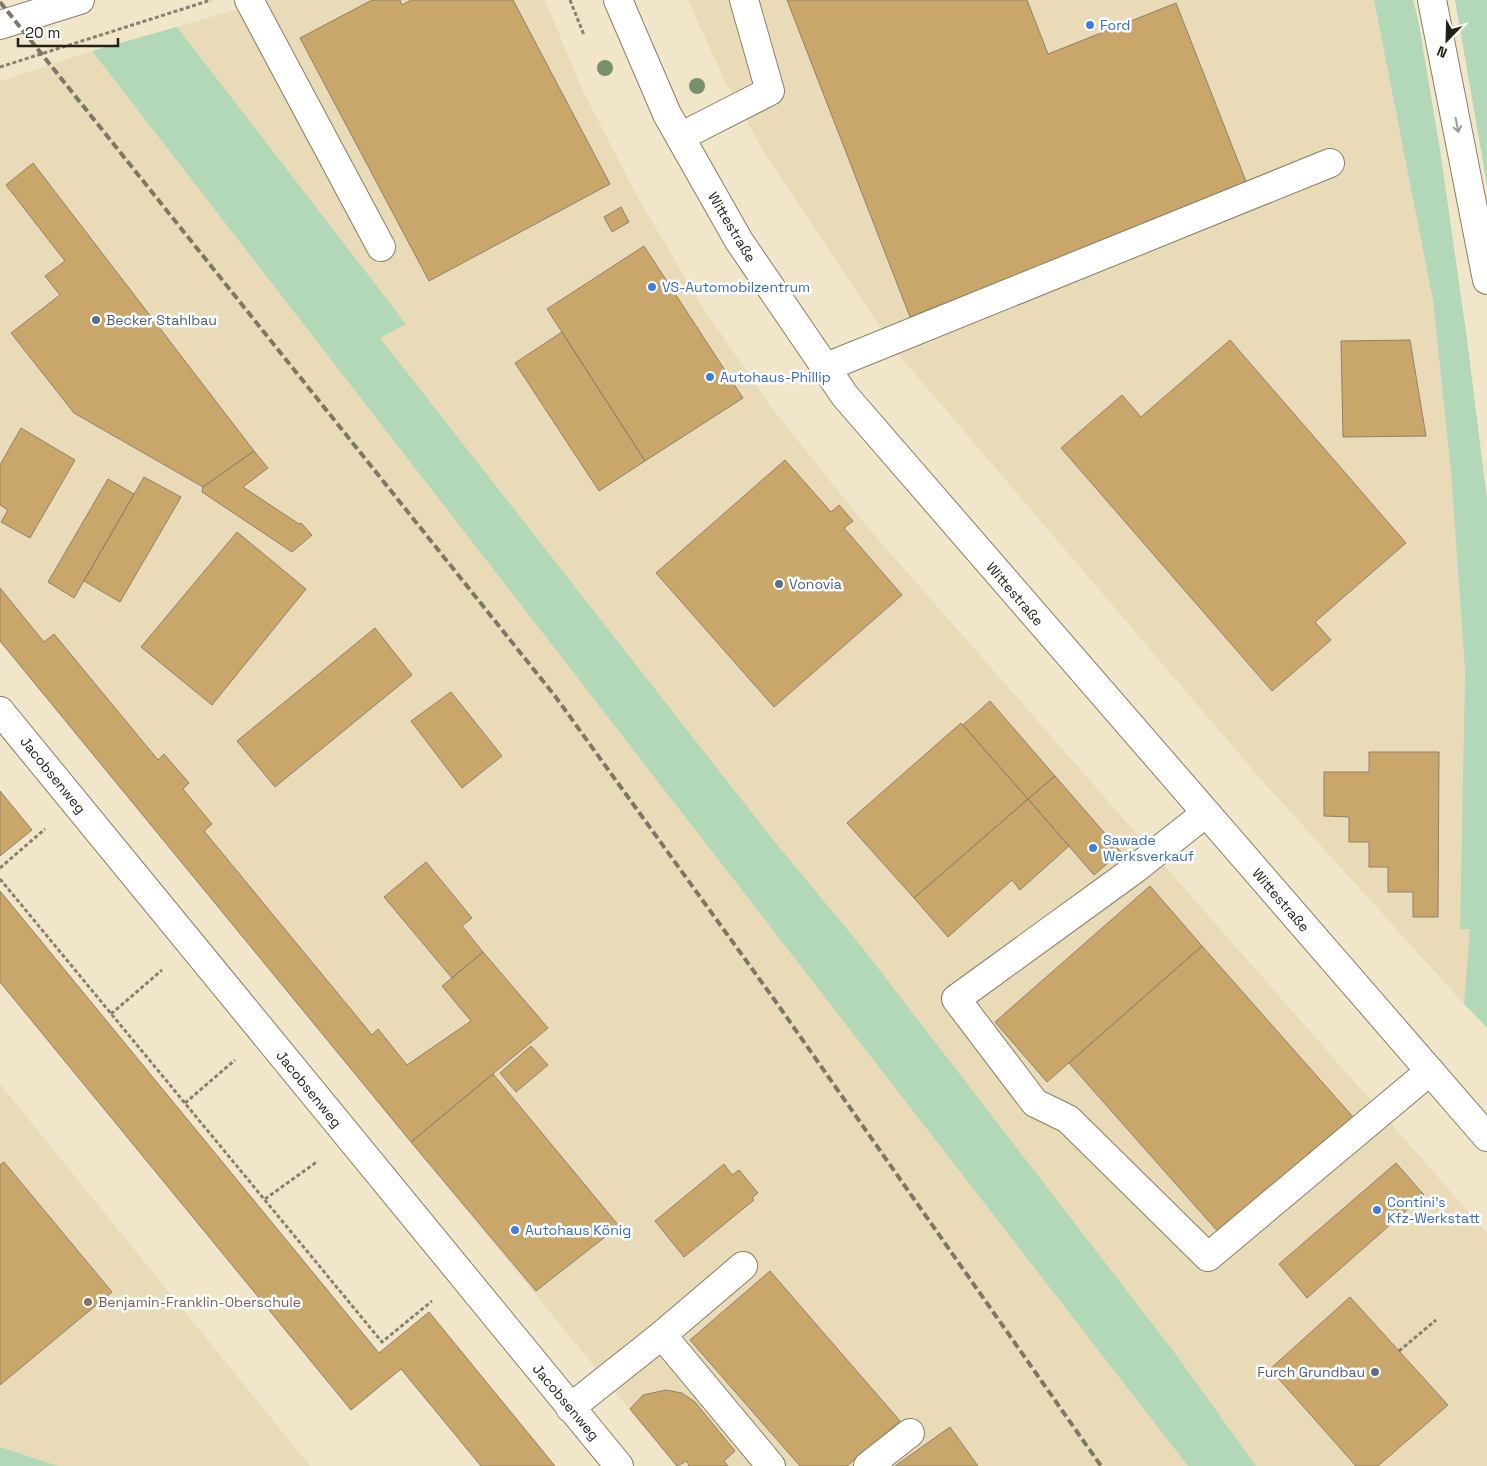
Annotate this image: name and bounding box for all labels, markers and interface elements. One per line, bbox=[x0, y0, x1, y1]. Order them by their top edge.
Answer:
scale bar bbox=[18, 15, 118, 47]
north arrow bbox=[1422, 15, 1472, 65]
place label: Ford bbox=[1100, 16, 1130, 34]
marker: Ford bbox=[1084, 19, 1096, 31]
text: 20 m bbox=[25, 23, 60, 42]
text: N bbox=[1434, 42, 1450, 62]
one-way arrow bbox=[1453, 116, 1463, 132]
street label: Wittestraße bbox=[704, 189, 760, 265]
place label: VS-Automobilzentrum bbox=[662, 278, 810, 296]
marker: VS-Automobilzentrum bbox=[646, 281, 658, 293]
place label: Becker Stahlbau bbox=[106, 311, 217, 329]
marker: Becker Stahlbau bbox=[90, 314, 102, 326]
place label: Autohaus-Phillip bbox=[720, 368, 831, 386]
marker: Autohaus-Phillip bbox=[704, 371, 716, 383]
street label: Wittestraße bbox=[982, 558, 1048, 630]
place label: Vonovia bbox=[789, 575, 842, 593]
marker: Vonovia bbox=[773, 578, 785, 590]
street label: Jacobsenweg bbox=[16, 733, 90, 817]
place label: Sawade Werksverkauf bbox=[1103, 831, 1194, 865]
marker: Sawade Werksverkauf bbox=[1087, 842, 1099, 854]
street label: Wittestraße bbox=[1248, 864, 1314, 936]
street label: Jacobsenweg bbox=[272, 1047, 346, 1131]
place label: Contini's Kfz-Werkstatt bbox=[1387, 1193, 1480, 1227]
marker: Contini's Kfz-Werkstatt bbox=[1371, 1204, 1383, 1216]
place label: Autohaus König bbox=[525, 1221, 631, 1239]
marker: Autohaus König bbox=[509, 1224, 521, 1236]
place label: Benjamin-Franklin-Oberschule bbox=[98, 1293, 301, 1311]
marker: Benjamin-Franklin-Oberschule bbox=[82, 1296, 94, 1308]
street label: Jacobsenweg bbox=[529, 1360, 603, 1444]
place label: Furch Grundbau bbox=[1257, 1363, 1365, 1381]
marker: Furch Grundbau bbox=[1369, 1366, 1381, 1378]

